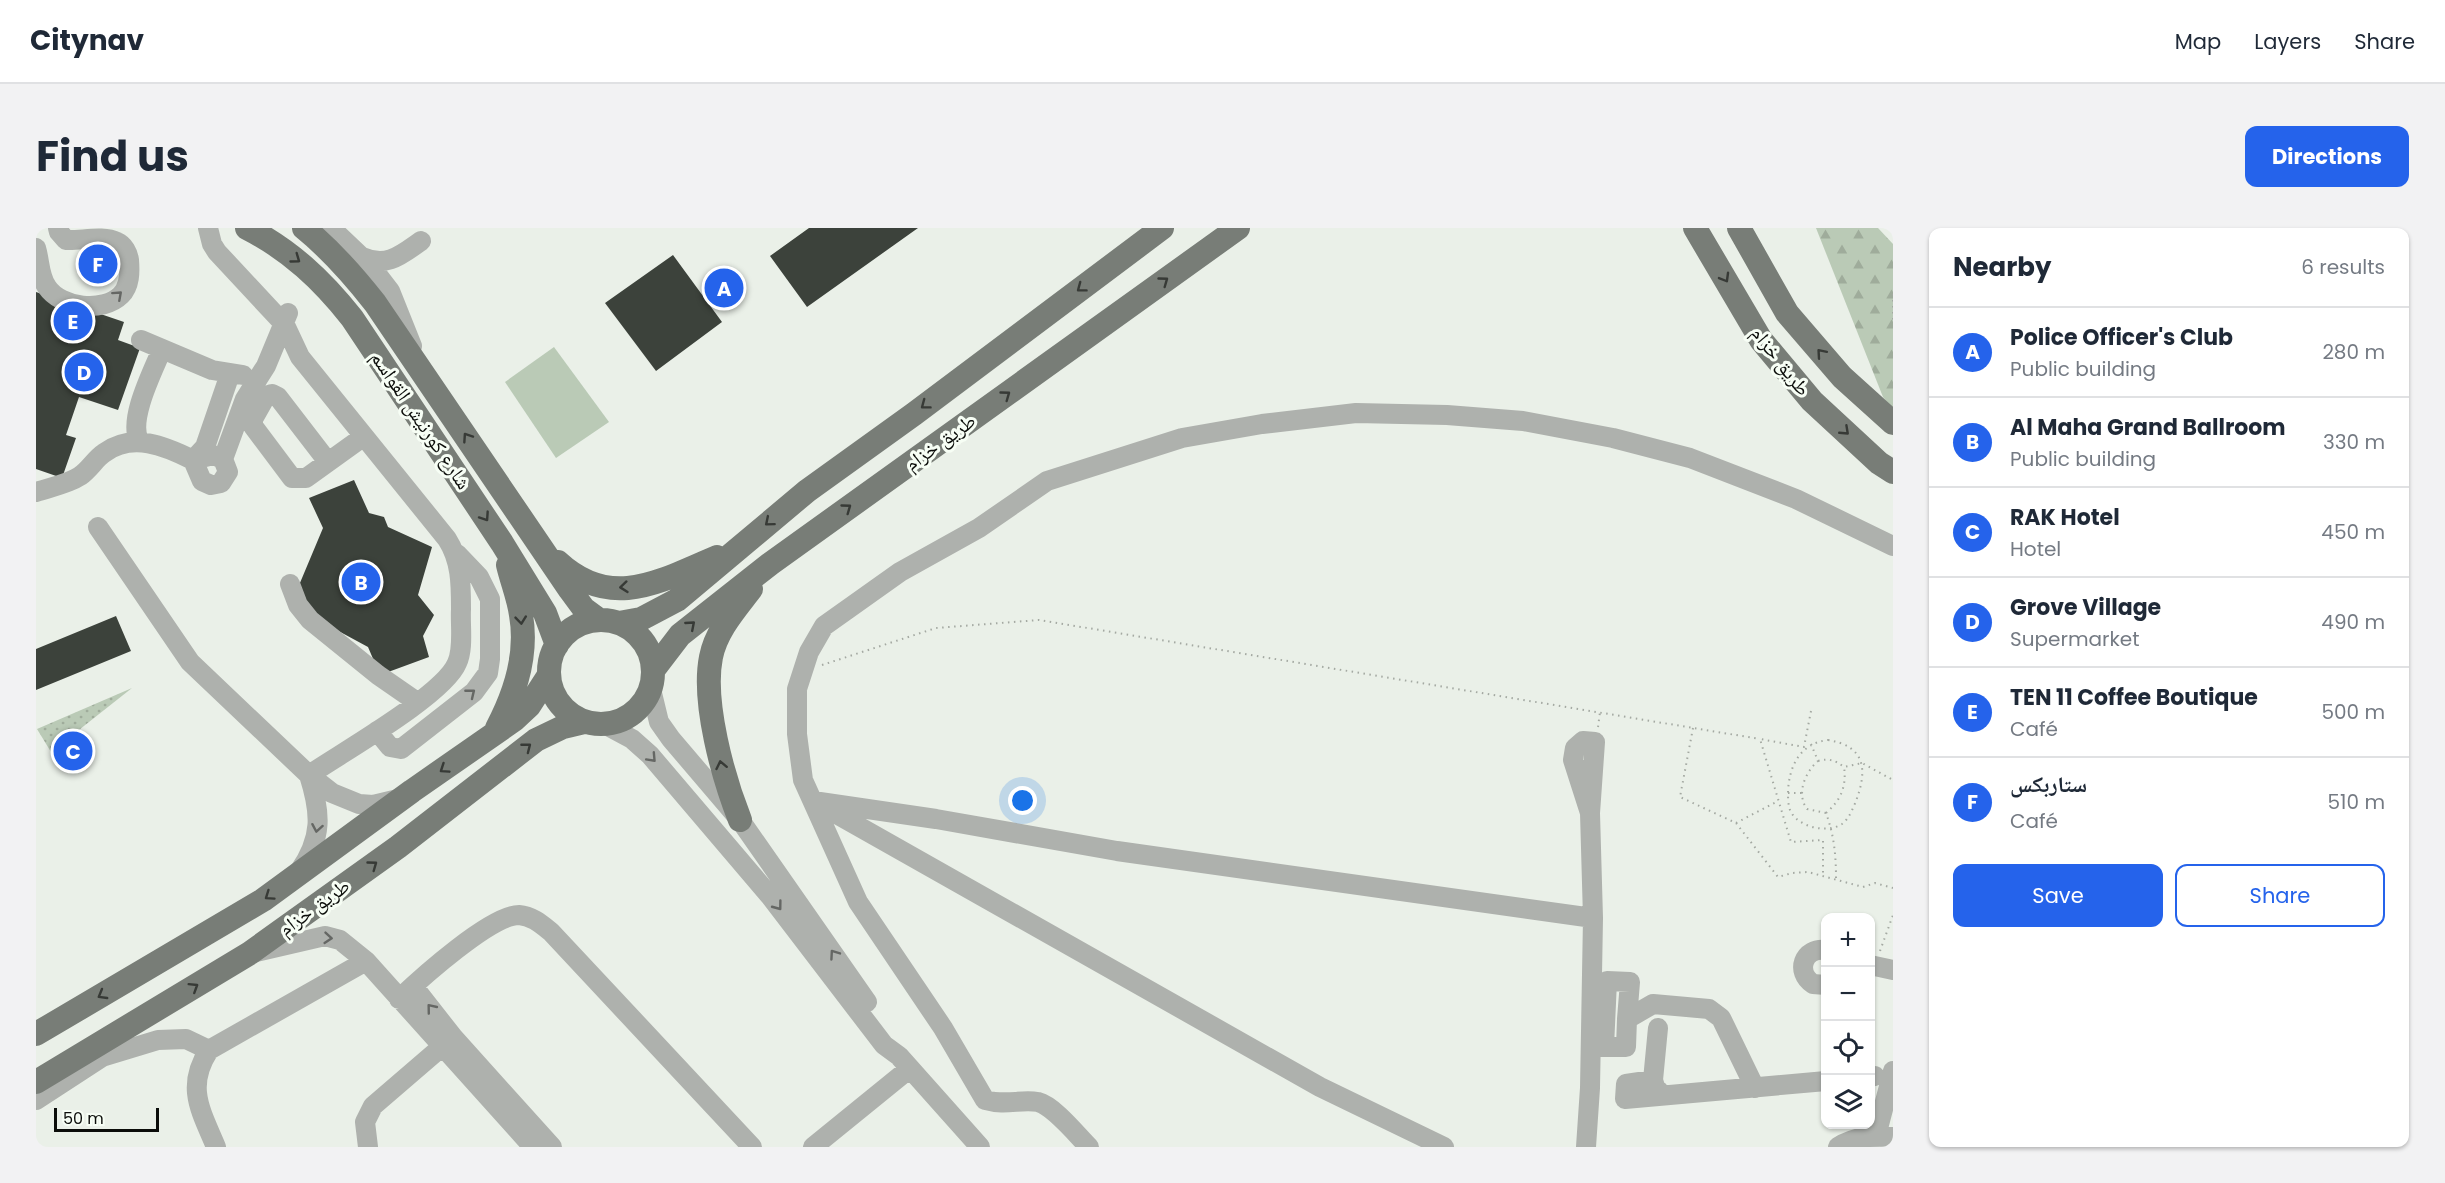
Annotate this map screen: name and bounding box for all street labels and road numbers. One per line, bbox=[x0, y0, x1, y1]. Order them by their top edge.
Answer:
street label: طريق خزام bbox=[1745, 320, 1817, 402]
street label: شارع كورنيش القواسم bbox=[364, 345, 478, 495]
street label: طريق خزام bbox=[899, 407, 981, 477]
street label: طريق خزام bbox=[273, 872, 355, 942]

